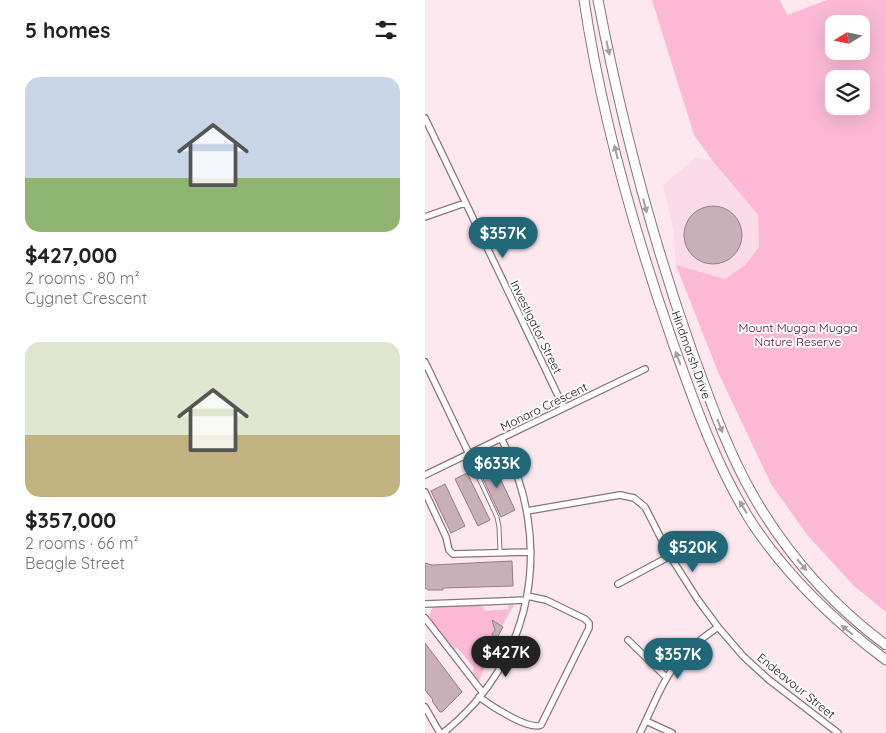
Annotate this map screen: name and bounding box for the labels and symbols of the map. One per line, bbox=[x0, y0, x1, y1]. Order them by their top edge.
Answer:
north arrow bbox=[825, 15, 870, 60]
one-way arrow bbox=[604, 40, 612, 55]
one-way arrow bbox=[612, 145, 620, 160]
one-way arrow bbox=[642, 198, 650, 213]
pin: $357K bbox=[468, 216, 538, 259]
street label: Investigator Street bbox=[507, 278, 566, 376]
street label: Hindmarsh Drive bbox=[669, 309, 714, 401]
park label: Mount Mugga Mugga Nature Reserve bbox=[738, 320, 858, 349]
one-way arrow bbox=[674, 350, 682, 365]
street label: Monaro Crescent bbox=[498, 379, 590, 434]
one-way arrow bbox=[717, 419, 725, 433]
pin: $633K bbox=[462, 446, 532, 489]
one-way arrow bbox=[738, 500, 747, 513]
pin: $520K bbox=[658, 530, 728, 573]
one-way arrow bbox=[796, 559, 808, 571]
one-way arrow bbox=[842, 624, 854, 636]
pin: $427K bbox=[471, 636, 541, 678]
pin: $357K bbox=[643, 638, 713, 680]
street label: Endeavour Street bbox=[754, 650, 838, 722]

